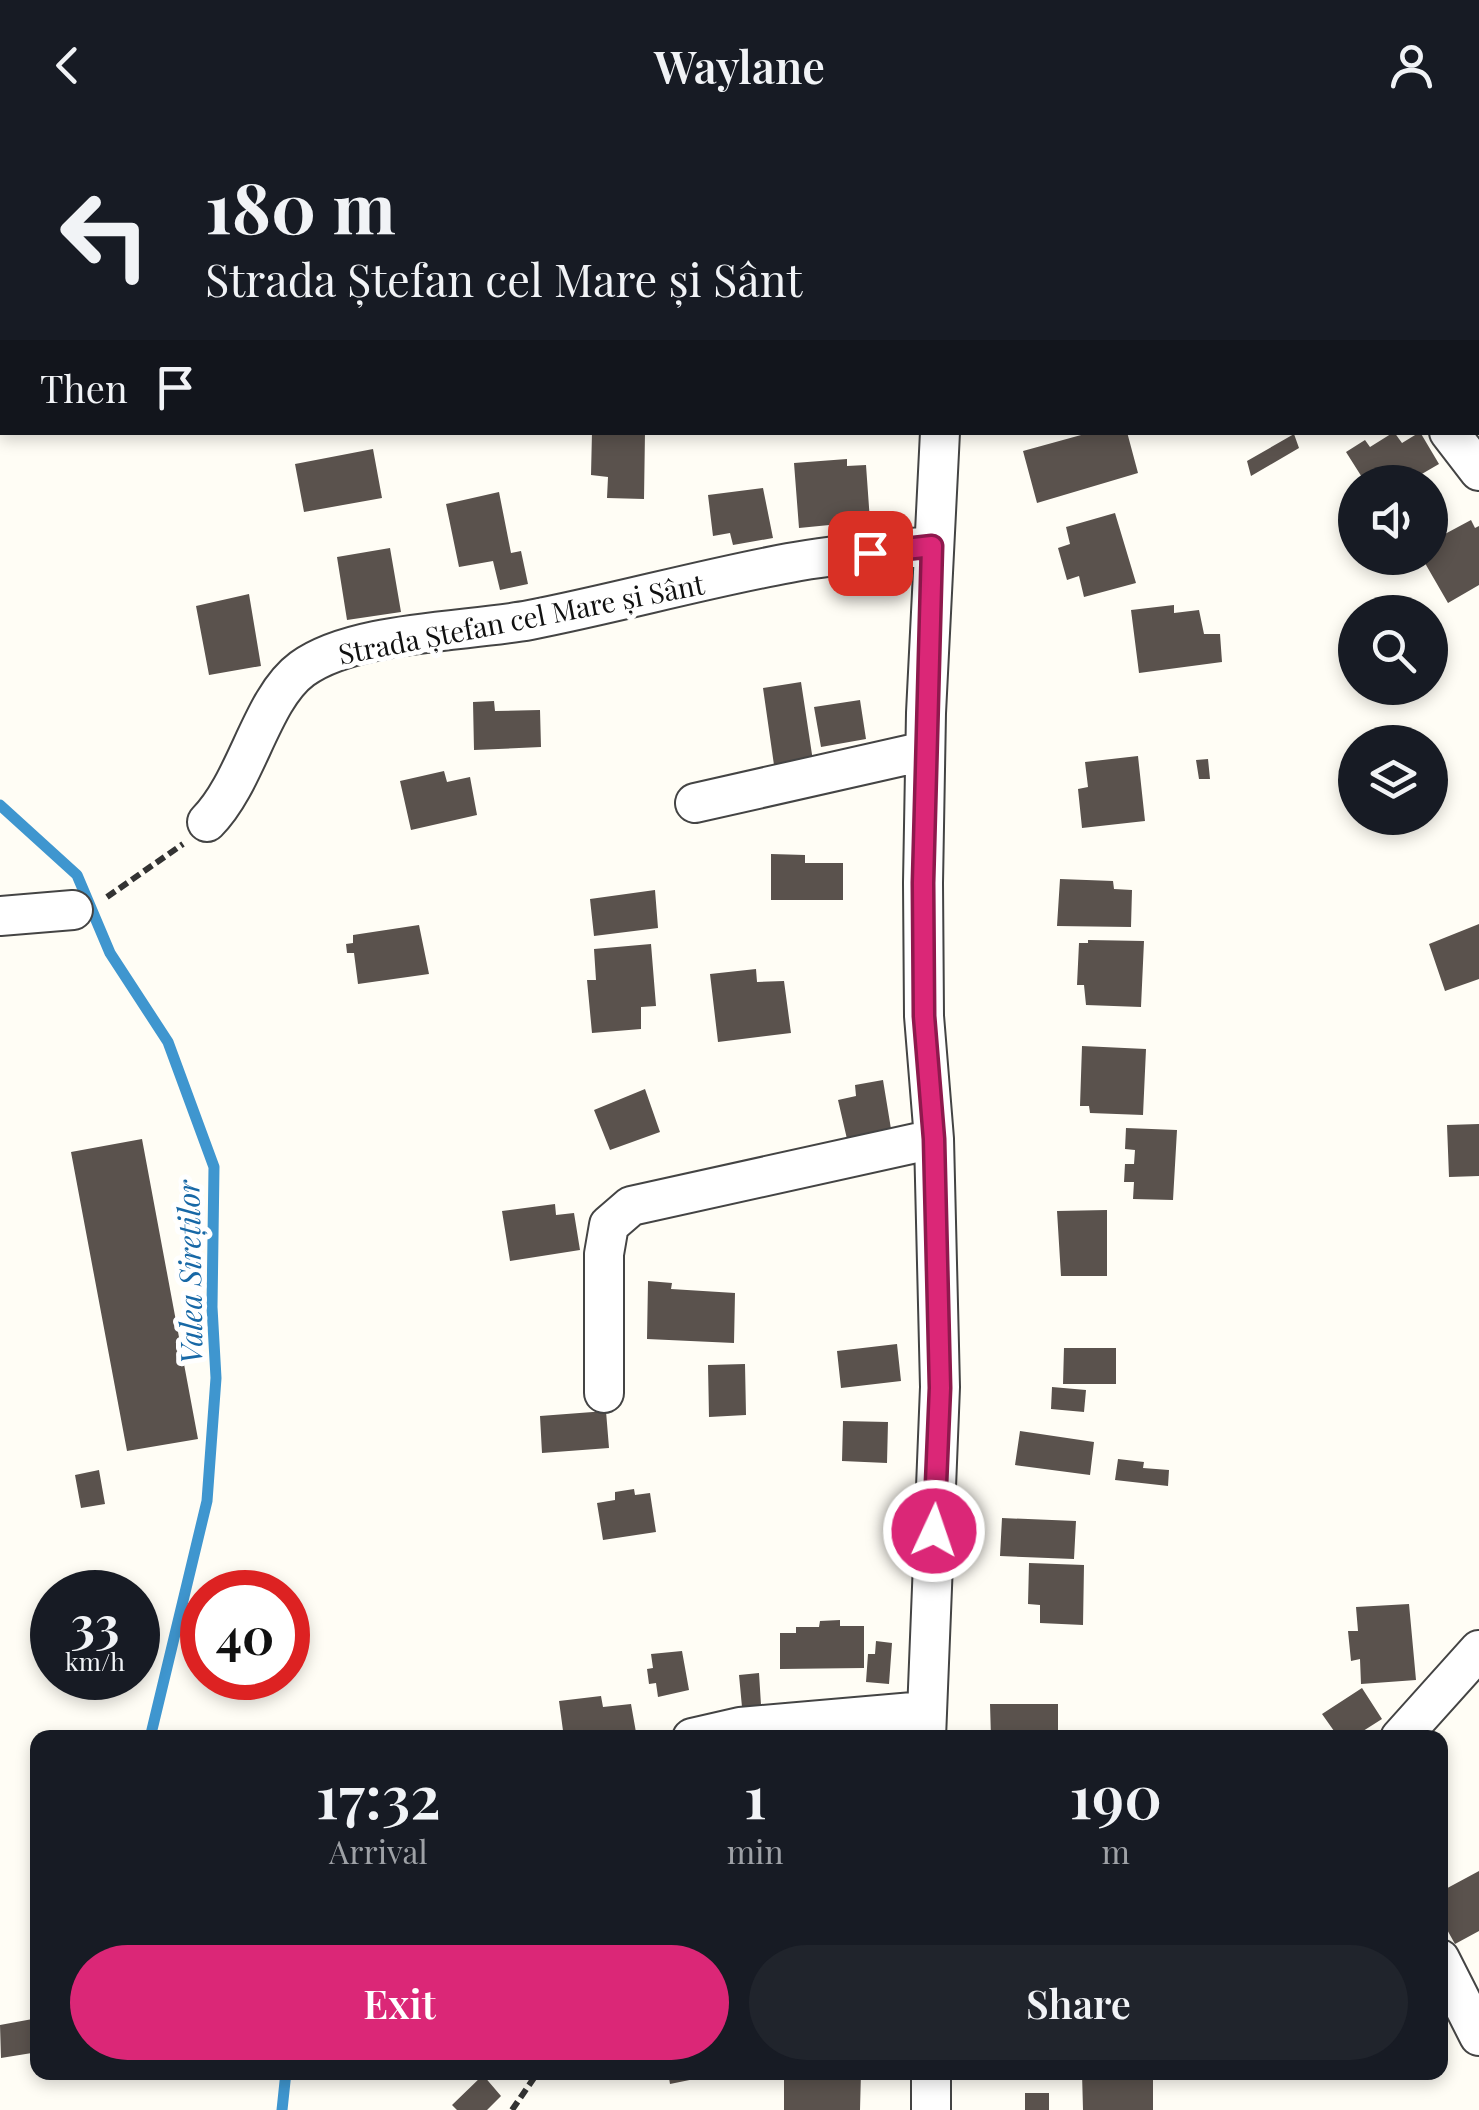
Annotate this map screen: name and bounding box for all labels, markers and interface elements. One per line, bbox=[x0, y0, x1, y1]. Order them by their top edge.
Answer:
text: Waylane bbox=[654, 35, 825, 95]
icon: back bbox=[40, 38, 95, 93]
icon: person bbox=[1384, 38, 1439, 93]
text: 180 m bbox=[205, 158, 396, 252]
icon: left bbox=[40, 170, 170, 300]
text: Strada Ștefan cel Mare și Sânt bbox=[205, 248, 803, 308]
icon: arrive bbox=[148, 360, 203, 415]
text: Then bbox=[40, 362, 128, 413]
map controls bbox=[1338, 465, 1448, 835]
button: sound bbox=[1338, 465, 1448, 575]
pin bbox=[828, 511, 913, 596]
icon: arrive bbox=[843, 526, 898, 581]
street label: Strada Ștefan cel Mare și Sânt bbox=[335, 564, 708, 672]
button: search bbox=[1338, 595, 1448, 705]
button: layers bbox=[1338, 725, 1448, 835]
water label: Valea Sireților bbox=[167, 1179, 211, 1364]
position arrow bbox=[882, 1479, 986, 1583]
speed limit sign: 40 bbox=[180, 1570, 310, 1700]
text: 33 bbox=[71, 1589, 119, 1656]
text: km/h bbox=[65, 1644, 125, 1677]
text: 17:32 bbox=[316, 1754, 441, 1834]
text: 1 bbox=[744, 1754, 766, 1834]
text: 190 bbox=[1069, 1754, 1162, 1834]
text: Arrival bbox=[329, 1829, 428, 1872]
text: min bbox=[727, 1829, 784, 1872]
text: m bbox=[1102, 1829, 1130, 1872]
button: Exit bbox=[70, 1945, 729, 2060]
button: Share bbox=[749, 1945, 1408, 2060]

